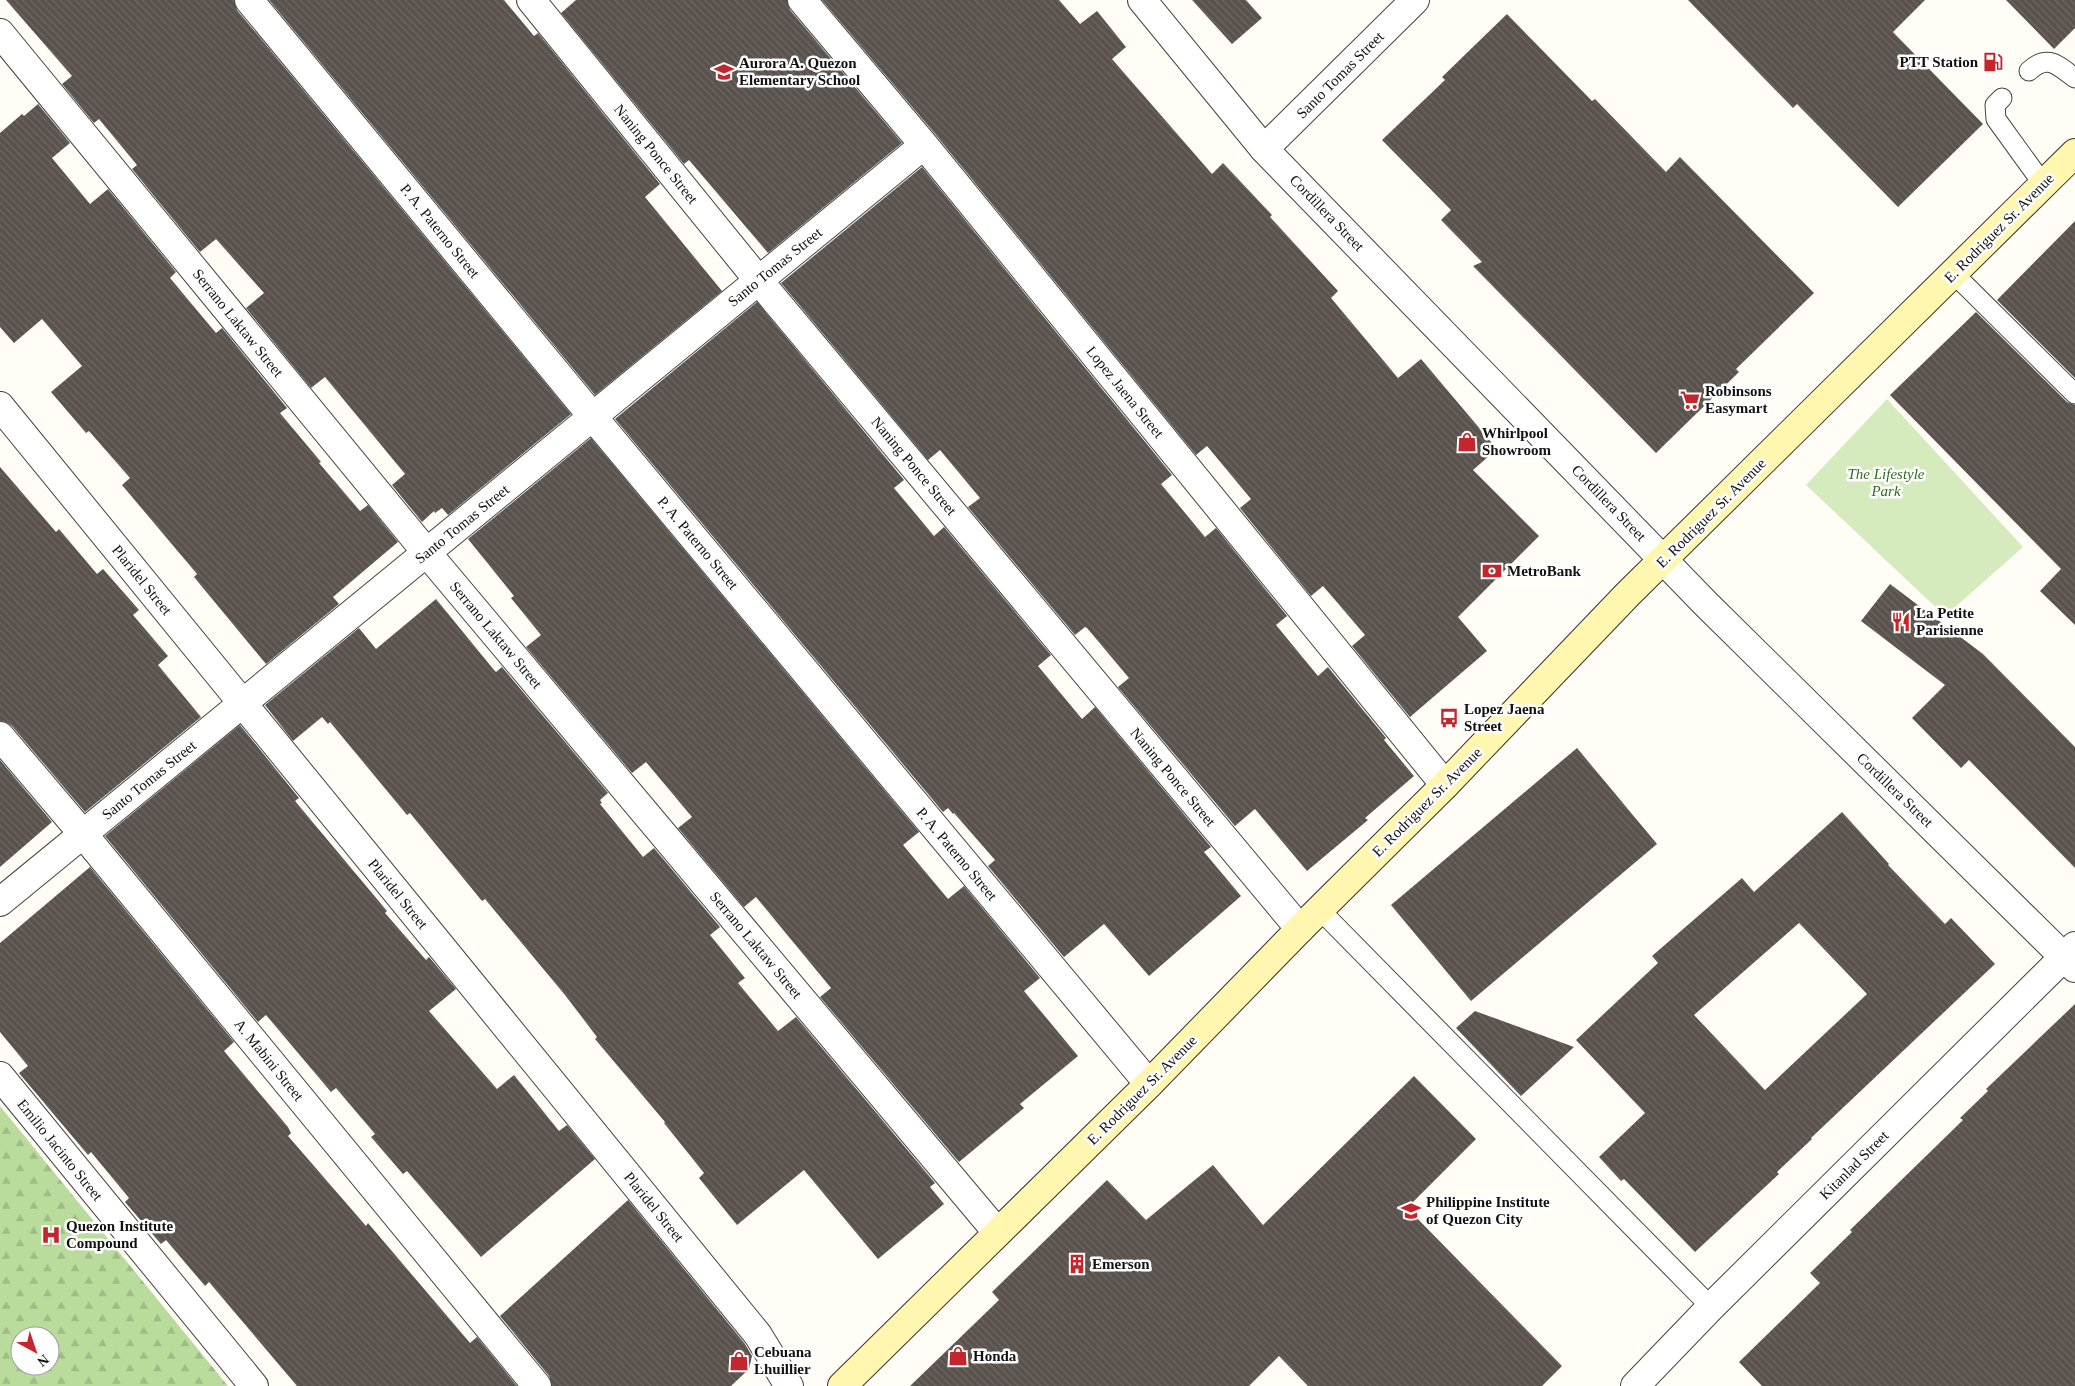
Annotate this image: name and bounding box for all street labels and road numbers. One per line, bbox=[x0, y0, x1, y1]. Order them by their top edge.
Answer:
street label: Santo Tomas Street bbox=[1293, 28, 1387, 122]
street label: Naning Ponce Street bbox=[611, 101, 702, 208]
street label: E. Rodriguez Sr. Avenue bbox=[1941, 170, 2057, 286]
street label: Cordillera Street bbox=[1287, 172, 1368, 255]
street label: P. A. Paterno Street bbox=[397, 181, 483, 282]
street label: Santo Tomas Street bbox=[725, 224, 826, 310]
street label: Serrano Laktaw Street bbox=[190, 266, 287, 381]
street label: Lopez Jaena Street bbox=[1083, 343, 1167, 442]
street label: Naning Ponce Street bbox=[868, 414, 960, 519]
street label: E. Rodriguez Sr. Avenue bbox=[1653, 455, 1769, 571]
street label: Cordillera Street bbox=[1569, 462, 1650, 545]
street label: Santo Tomas Street bbox=[412, 481, 513, 567]
street label: P. A. Paterno Street bbox=[655, 493, 742, 593]
street label: Plaridel Street bbox=[109, 542, 176, 619]
street label: Serrano Laktaw Street bbox=[447, 578, 546, 692]
street label: Naning Ponce Street bbox=[1127, 725, 1219, 830]
street label: Santo Tomas Street bbox=[99, 737, 200, 823]
street label: E. Rodriguez Sr. Avenue bbox=[1369, 744, 1485, 860]
street label: Cordillera Street bbox=[1854, 750, 1937, 831]
street label: P. A. Paterno Street bbox=[914, 804, 1001, 904]
street label: Plaridel Street bbox=[365, 856, 432, 933]
street label: Serrano Laktaw Street bbox=[707, 888, 806, 1002]
street label: A. Mabini Street bbox=[231, 1016, 307, 1105]
street label: E. Rodriguez Sr. Avenue bbox=[1084, 1032, 1200, 1148]
street label: Emilio Jacinto Street bbox=[14, 1096, 106, 1205]
street label: Kitanlad Street bbox=[1816, 1127, 1892, 1203]
street label: Plaridel Street bbox=[621, 1169, 688, 1246]

